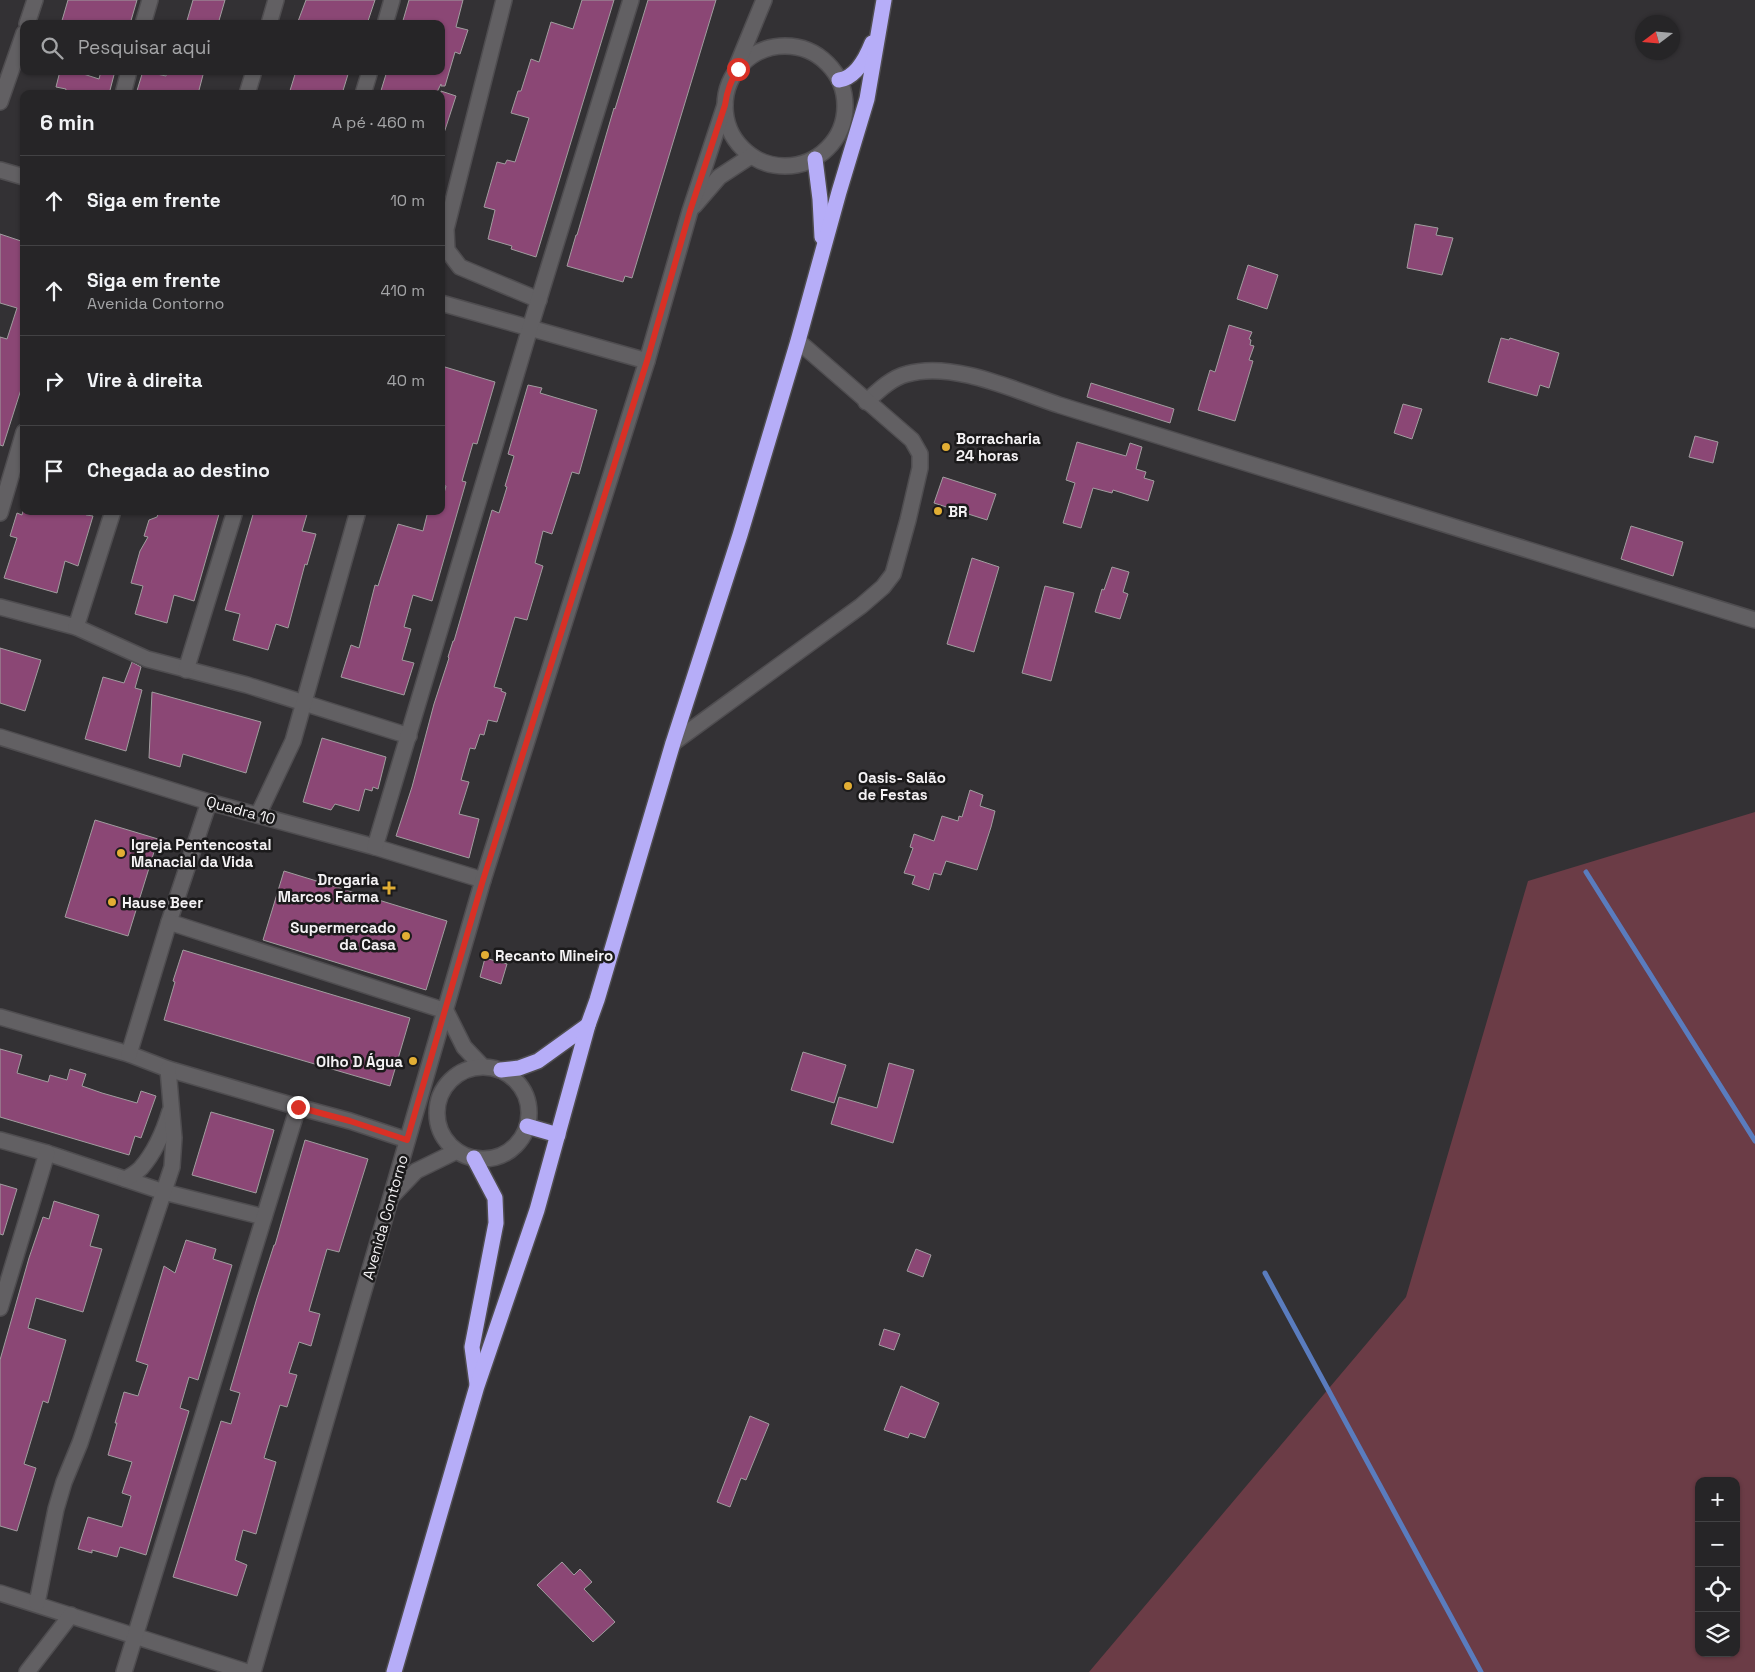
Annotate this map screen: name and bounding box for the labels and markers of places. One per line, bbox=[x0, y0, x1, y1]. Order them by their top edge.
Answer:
place label: Borracharia 24 horas bbox=[956, 429, 1041, 465]
marker: Borracharia 24 horas bbox=[940, 441, 952, 453]
place label: BR bbox=[948, 502, 967, 521]
marker: BR bbox=[932, 505, 944, 517]
place label: Oasis- Salão de Festas bbox=[858, 768, 946, 804]
marker: Oasis- Salão de Festas bbox=[842, 780, 854, 792]
place label: Igreja Pentencostal Manacial da Vida bbox=[131, 835, 272, 871]
marker: Igreja Pentencostal Manacial da Vida bbox=[115, 847, 127, 859]
place label: Drogaria Marcos Farma bbox=[278, 870, 379, 906]
marker: Drogaria Marcos Farma bbox=[383, 882, 395, 894]
place label: Hause Beer bbox=[122, 893, 203, 912]
marker: Hause Beer bbox=[106, 896, 118, 908]
place label: Supermercado da Casa bbox=[290, 918, 396, 954]
marker: Supermercado da Casa bbox=[400, 930, 412, 942]
place label: Recanto Mineiro bbox=[495, 946, 613, 965]
marker: Recanto Mineiro bbox=[479, 949, 491, 961]
place label: Olho D Água bbox=[316, 1052, 403, 1071]
marker: Olho D Água bbox=[407, 1055, 419, 1067]

